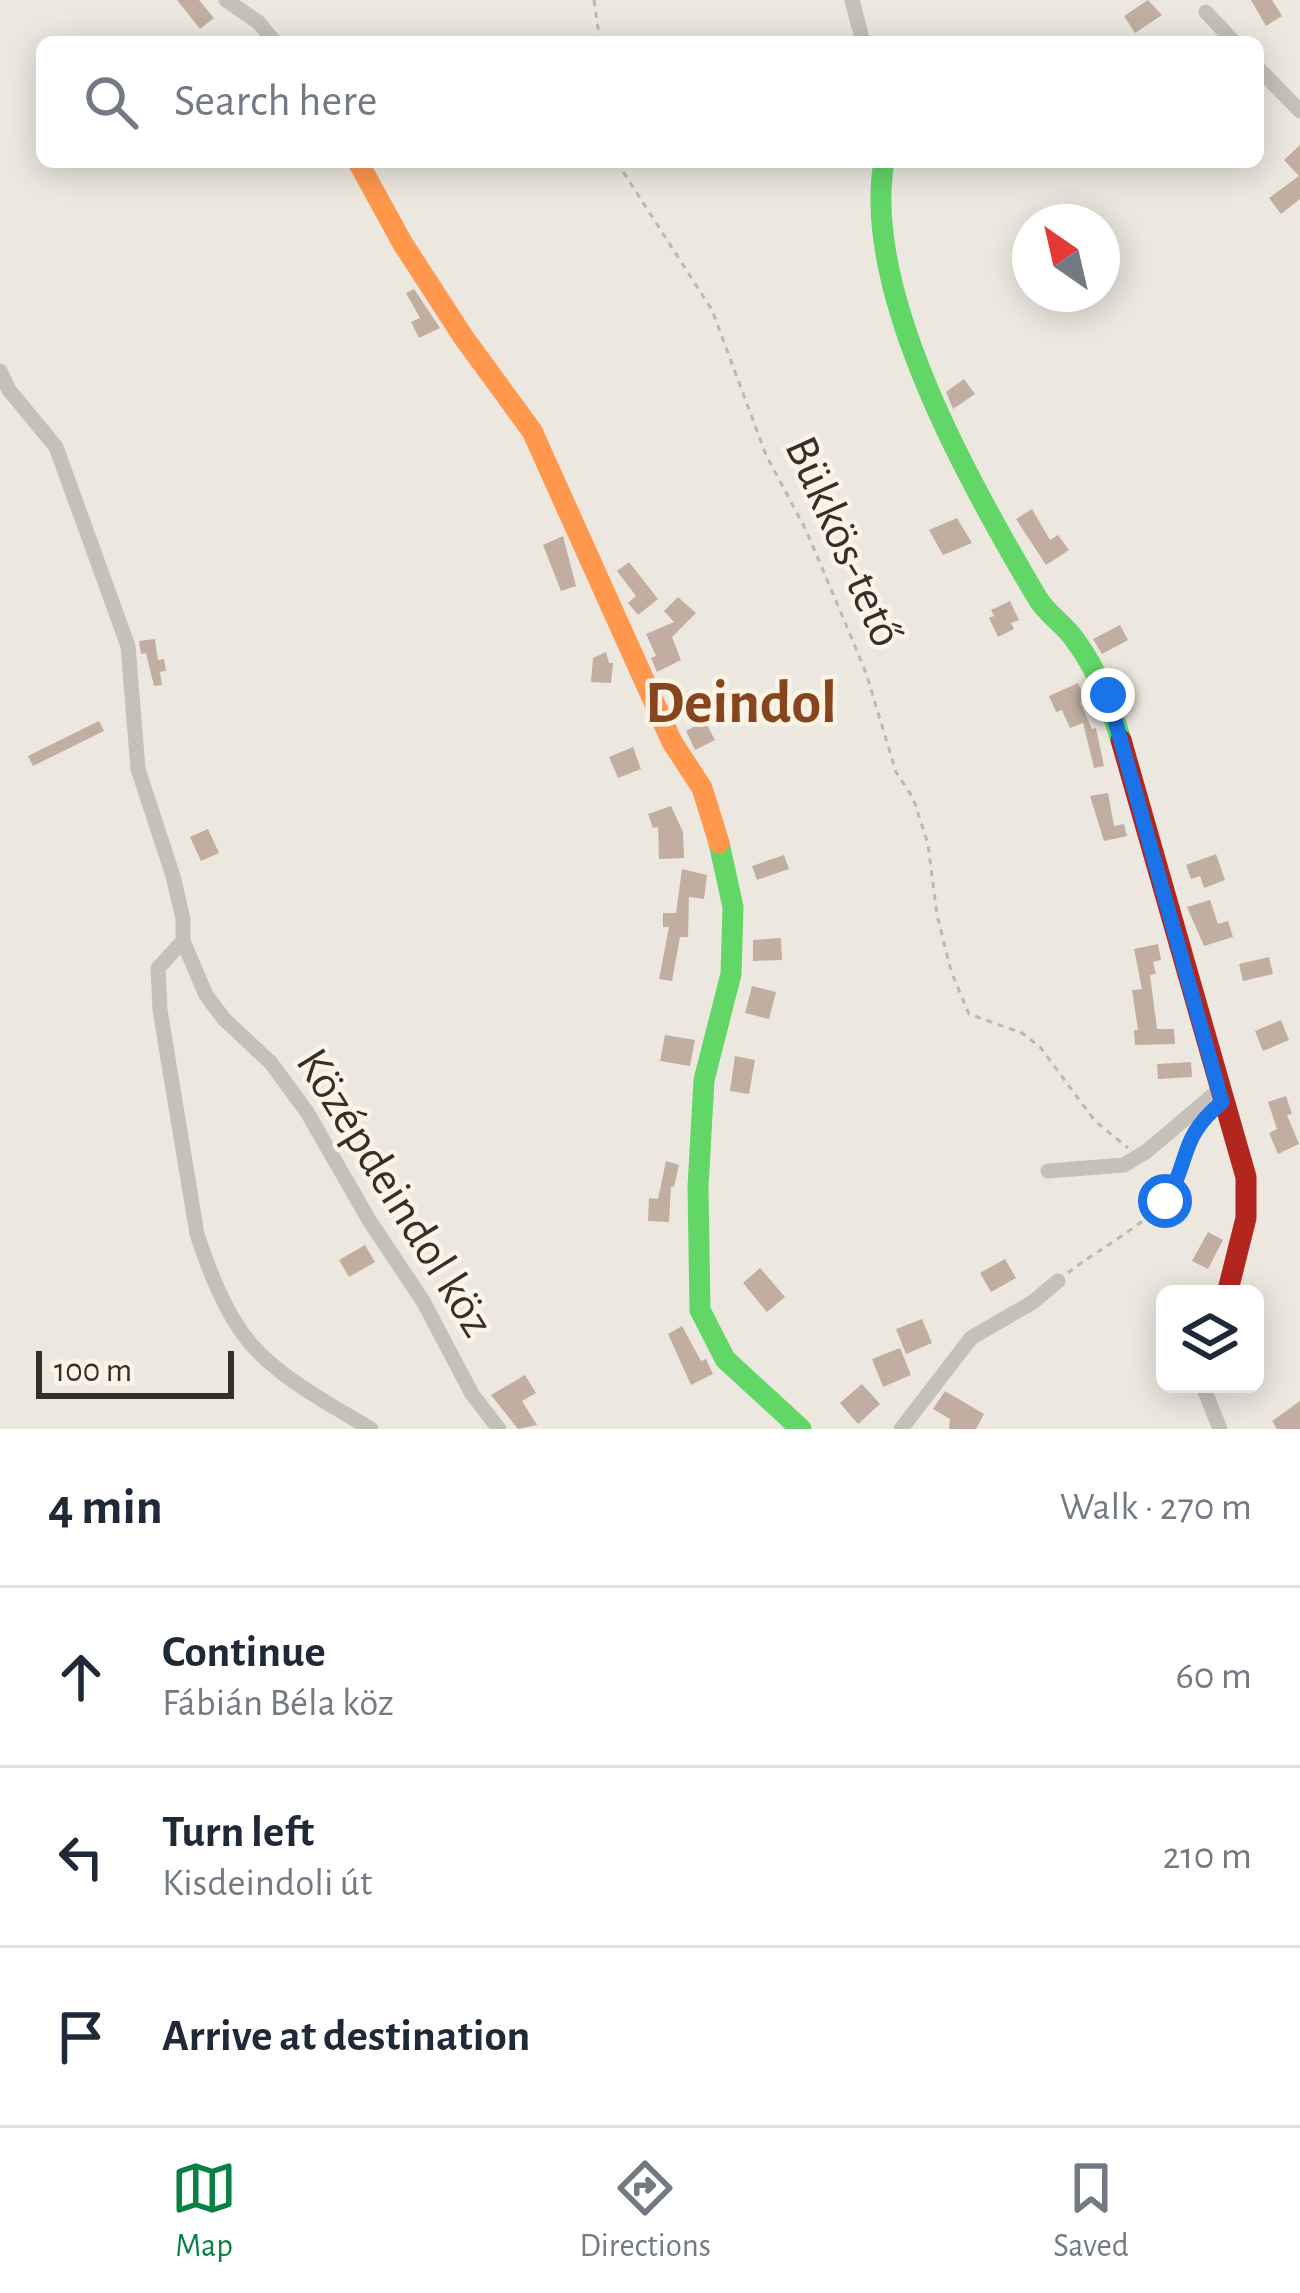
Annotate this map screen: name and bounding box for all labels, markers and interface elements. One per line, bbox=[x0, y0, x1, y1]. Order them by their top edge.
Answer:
search box bbox=[36, 36, 1264, 168]
icon: search bbox=[78, 69, 144, 135]
text: Search here bbox=[174, 79, 377, 124]
north arrow bbox=[1012, 204, 1120, 312]
street label: Bükkös-tető bbox=[775, 430, 911, 654]
route end bbox=[1081, 668, 1135, 722]
district label: Deindol bbox=[645, 674, 837, 734]
street label: Középdeindol köz bbox=[286, 1041, 502, 1345]
route start bbox=[1138, 1174, 1192, 1228]
map controls bbox=[1156, 1285, 1264, 1393]
button: layers bbox=[1156, 1285, 1264, 1393]
scale bar bbox=[36, 1345, 234, 1398]
text: 100 m bbox=[54, 1355, 132, 1388]
text: 4 min bbox=[48, 1482, 163, 1533]
text: Walk · 270 m bbox=[1060, 1488, 1252, 1527]
text: Continue bbox=[162, 1630, 326, 1675]
icon: ahead bbox=[48, 1644, 114, 1710]
text: 60 m bbox=[1175, 1657, 1252, 1696]
text: Fábián Béla köz bbox=[162, 1684, 394, 1723]
text: Turn left bbox=[162, 1810, 314, 1855]
icon: left bbox=[48, 1824, 114, 1890]
text: 210 m bbox=[1163, 1837, 1252, 1876]
text: Kisdeindoli út bbox=[162, 1864, 372, 1903]
icon: arrive bbox=[48, 2004, 114, 2070]
text: Arrive at destination bbox=[162, 2014, 530, 2059]
tab: Map bbox=[171, 2155, 237, 2267]
tab: Directions bbox=[579, 2155, 711, 2267]
tab: Saved bbox=[1053, 2155, 1129, 2267]

